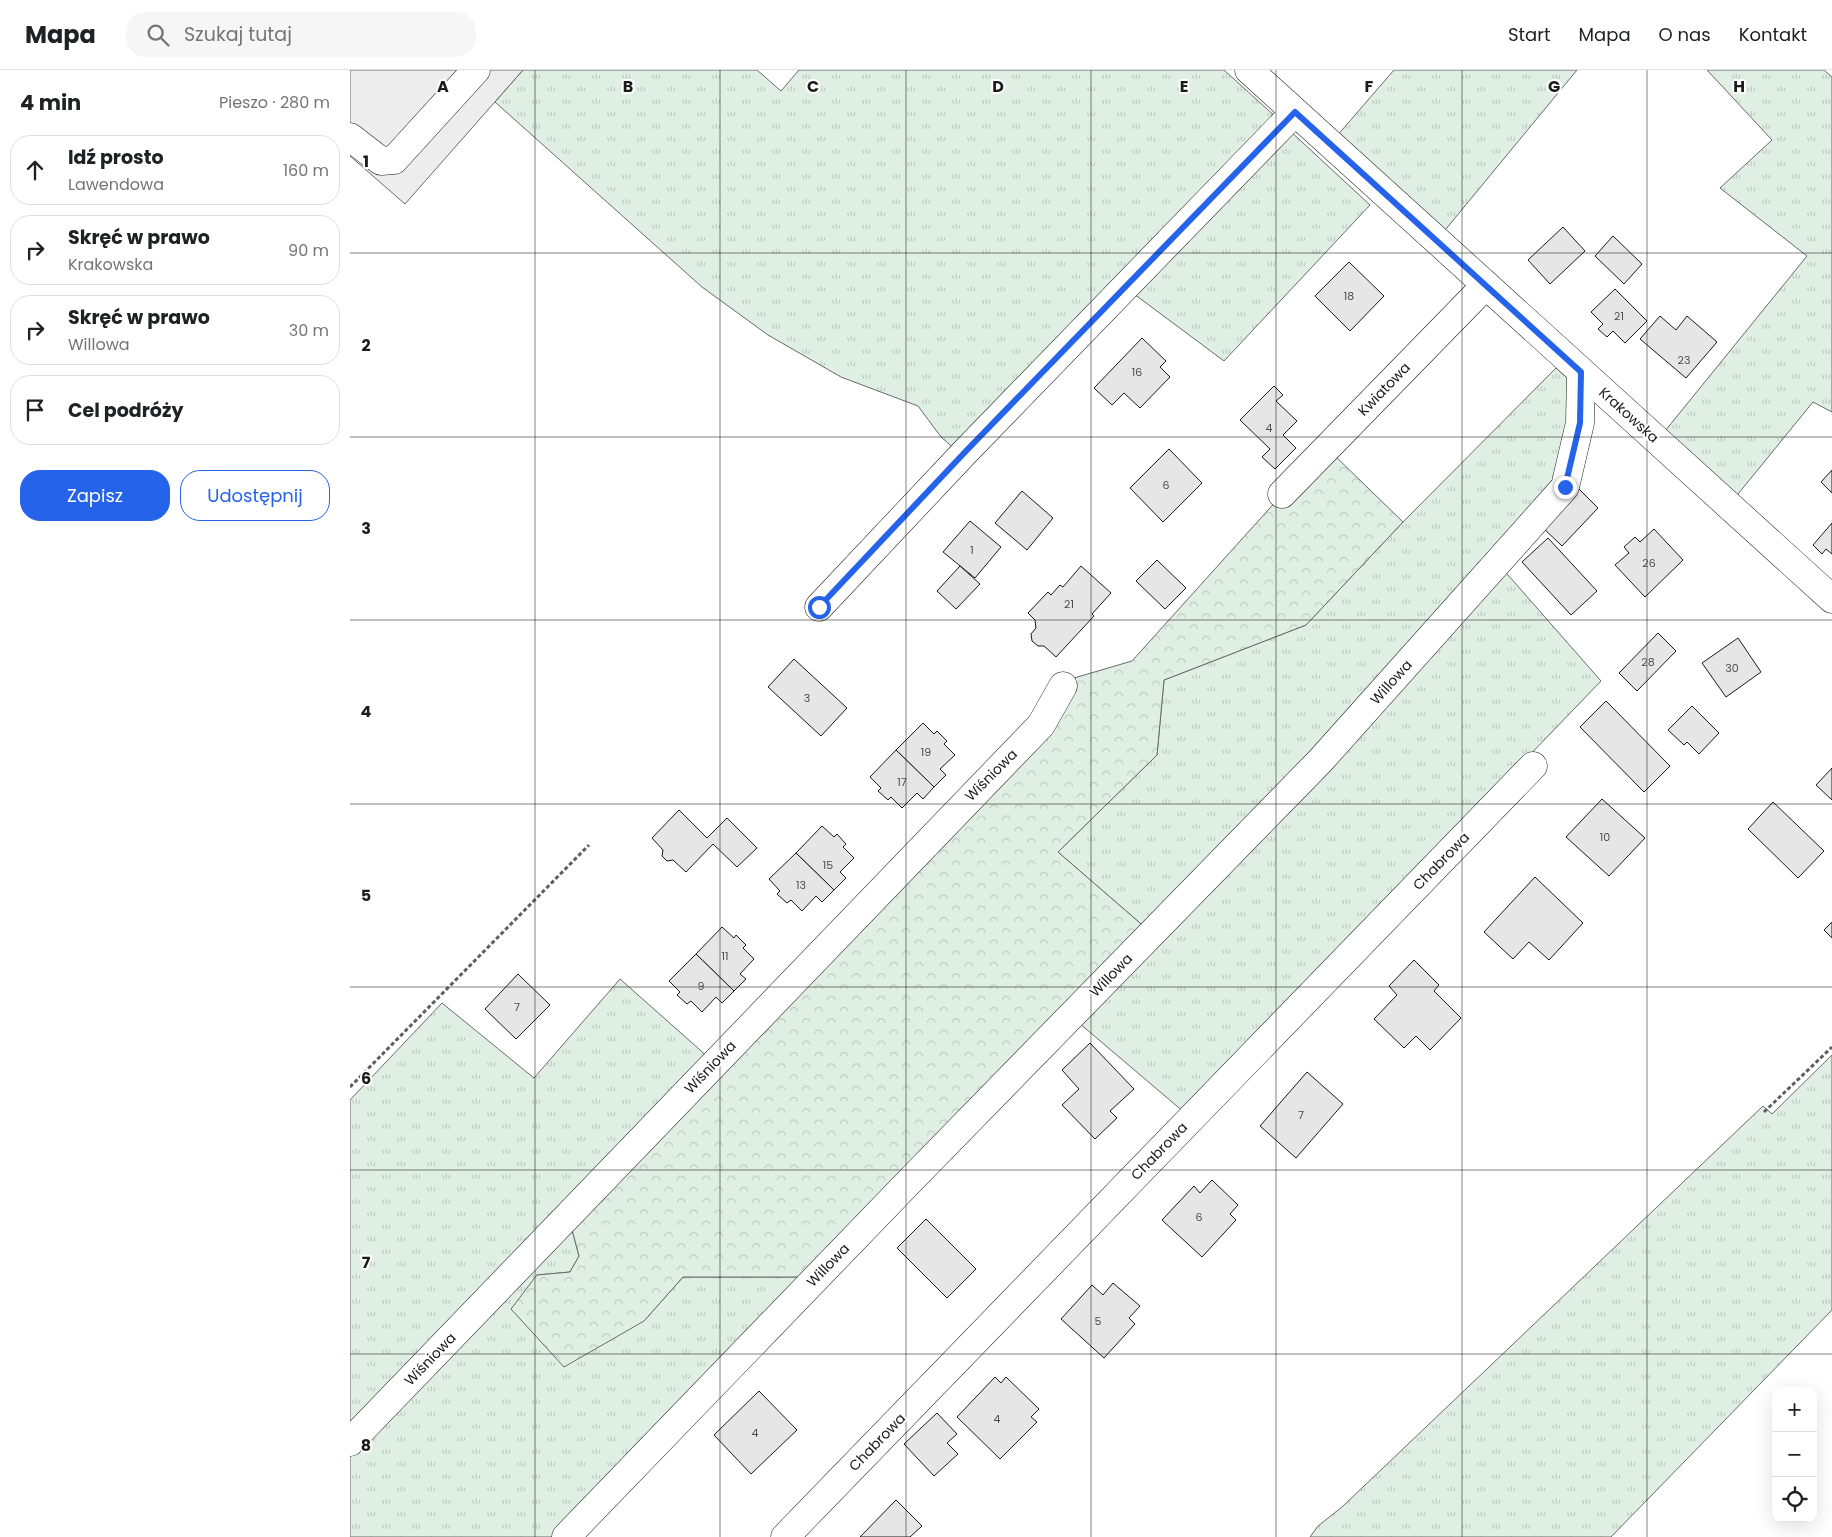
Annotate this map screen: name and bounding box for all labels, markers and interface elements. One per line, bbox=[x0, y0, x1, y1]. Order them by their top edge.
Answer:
search box bbox=[126, 12, 476, 57]
text: Mapa bbox=[25, 18, 96, 51]
icon: search bbox=[144, 21, 172, 49]
text: Szukaj tutaj bbox=[184, 21, 292, 48]
text: Start bbox=[1508, 22, 1551, 47]
text: Mapa bbox=[1579, 22, 1631, 47]
text: O nas bbox=[1659, 22, 1711, 47]
text: Kontakt bbox=[1739, 22, 1807, 47]
text: A bbox=[437, 75, 449, 98]
text: B bbox=[623, 75, 633, 98]
text: C bbox=[807, 75, 819, 98]
text: D bbox=[992, 75, 1004, 98]
text: E bbox=[1180, 75, 1188, 98]
text: F bbox=[1365, 75, 1374, 98]
text: G bbox=[1548, 75, 1560, 98]
text: H bbox=[1733, 75, 1745, 98]
text: 4 min bbox=[20, 88, 81, 117]
text: Pieszo · 280 m bbox=[219, 91, 330, 114]
text: Idź prosto bbox=[68, 144, 164, 171]
text: 1 bbox=[363, 150, 369, 173]
icon: ahead bbox=[21, 156, 49, 184]
text: 160 m bbox=[283, 159, 329, 182]
text: Lawendowa bbox=[68, 173, 164, 196]
text: Skręć w prawo bbox=[68, 224, 210, 251]
icon: right bbox=[21, 236, 49, 264]
text: 90 m bbox=[288, 239, 329, 262]
text: Krakowska bbox=[68, 253, 153, 276]
house number: 18 bbox=[1344, 288, 1354, 304]
text: Skręć w prawo bbox=[68, 304, 210, 331]
house number: 21 bbox=[1614, 308, 1624, 324]
icon: right bbox=[21, 316, 49, 344]
text: 30 m bbox=[289, 319, 329, 342]
text: Willowa bbox=[68, 333, 130, 356]
text: 2 bbox=[361, 334, 371, 357]
house number: 23 bbox=[1678, 352, 1690, 368]
street label: Kwiatowa bbox=[1353, 358, 1415, 420]
house number: 16 bbox=[1132, 364, 1142, 380]
street label: Krakowska bbox=[1595, 383, 1663, 447]
icon: arrive bbox=[21, 396, 49, 424]
text: Cel podróży bbox=[68, 397, 183, 424]
house number: 4 bbox=[1266, 420, 1273, 436]
button: Zapisz bbox=[20, 470, 170, 521]
button: Udostępnij bbox=[180, 470, 330, 521]
route end bbox=[1554, 476, 1577, 499]
house number: 6 bbox=[1163, 477, 1170, 493]
text: 3 bbox=[361, 517, 371, 540]
house number: 1 bbox=[970, 542, 974, 558]
house number: 26 bbox=[1642, 555, 1656, 571]
route start bbox=[808, 596, 831, 619]
house number: 21 bbox=[1064, 596, 1074, 612]
house number: 28 bbox=[1641, 654, 1655, 670]
street label: Willowa bbox=[1366, 655, 1416, 709]
house number: 30 bbox=[1725, 660, 1739, 676]
house number: 3 bbox=[804, 690, 810, 706]
text: 4 bbox=[361, 700, 372, 723]
house number: 19 bbox=[921, 744, 931, 760]
street label: Wiśniowa bbox=[960, 744, 1022, 806]
house number: 17 bbox=[897, 774, 907, 790]
street label: Chabrowa bbox=[1408, 827, 1474, 895]
house number: 10 bbox=[1600, 829, 1610, 845]
house number: 15 bbox=[823, 857, 833, 873]
house number: 13 bbox=[796, 877, 806, 893]
text: 5 bbox=[361, 884, 371, 907]
house number: 11 bbox=[721, 948, 729, 964]
street label: Willowa bbox=[1085, 949, 1137, 1001]
house number: 9 bbox=[698, 978, 705, 994]
house number: 7 bbox=[514, 999, 520, 1015]
street label: Wiśniowa bbox=[680, 1036, 740, 1098]
text: 6 bbox=[361, 1067, 371, 1090]
house number: 7 bbox=[1298, 1107, 1304, 1123]
street label: Chabrowa bbox=[1126, 1117, 1192, 1185]
house number: 6 bbox=[1196, 1209, 1203, 1225]
street label: Willowa bbox=[802, 1239, 854, 1291]
text: 7 bbox=[362, 1251, 371, 1274]
house number: 5 bbox=[1095, 1313, 1102, 1329]
street label: Wiśniowa bbox=[400, 1328, 460, 1390]
map controls bbox=[1772, 1387, 1817, 1522]
button: + bbox=[1772, 1387, 1817, 1432]
street label: Chabrowa bbox=[844, 1408, 910, 1476]
house number: 4 bbox=[994, 1411, 1001, 1427]
house number: 4 bbox=[752, 1425, 759, 1441]
button: − bbox=[1772, 1432, 1817, 1477]
text: 8 bbox=[361, 1434, 371, 1457]
button: locate bbox=[1772, 1477, 1817, 1522]

